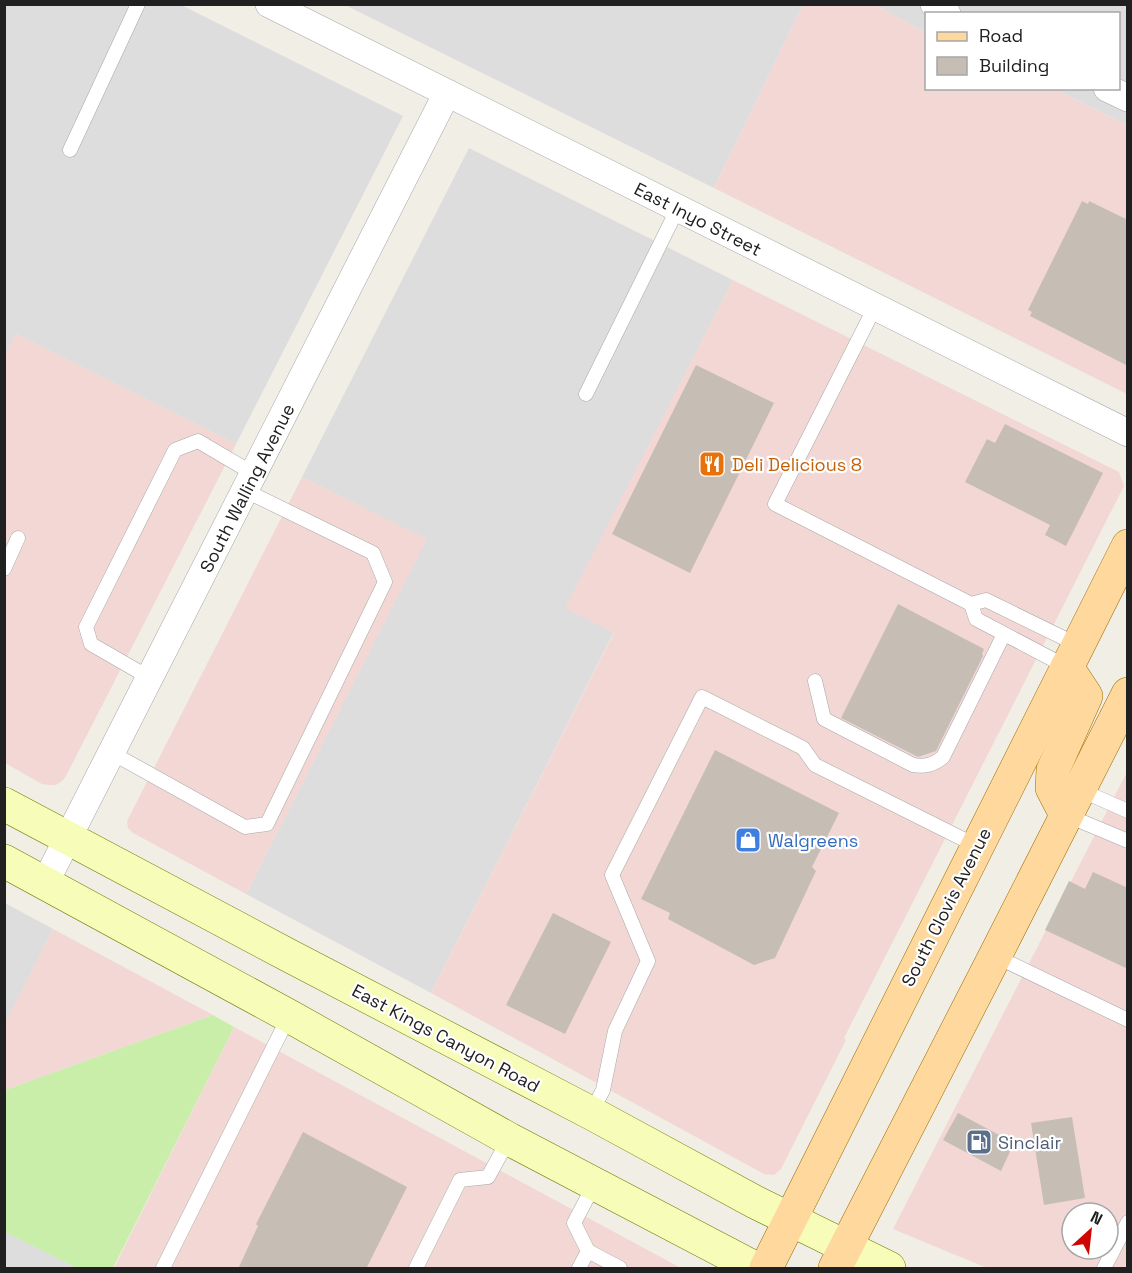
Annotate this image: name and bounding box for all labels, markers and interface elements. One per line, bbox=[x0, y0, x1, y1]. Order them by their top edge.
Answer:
legend bbox=[925, 12, 1120, 90]
text: Road bbox=[979, 24, 1023, 47]
text: Building bbox=[979, 54, 1049, 77]
street label: East Inyo Street bbox=[631, 177, 765, 261]
street label: South Walling Avenue bbox=[194, 400, 300, 576]
restaurant icon: Deli Delicious 8 bbox=[697, 449, 727, 479]
place label: Deli Delicious 8 bbox=[732, 453, 862, 476]
street label: South Clovis Avenue bbox=[896, 824, 996, 990]
shop icon: Walgreens bbox=[733, 825, 763, 855]
place label: Walgreens bbox=[768, 829, 858, 852]
street label: East Kings Canyon Road bbox=[348, 979, 544, 1097]
fuel station icon: Sinclair bbox=[964, 1127, 994, 1157]
place label: Sinclair bbox=[998, 1131, 1061, 1154]
north arrow bbox=[1060, 1201, 1120, 1261]
text: N bbox=[1087, 1206, 1106, 1230]

